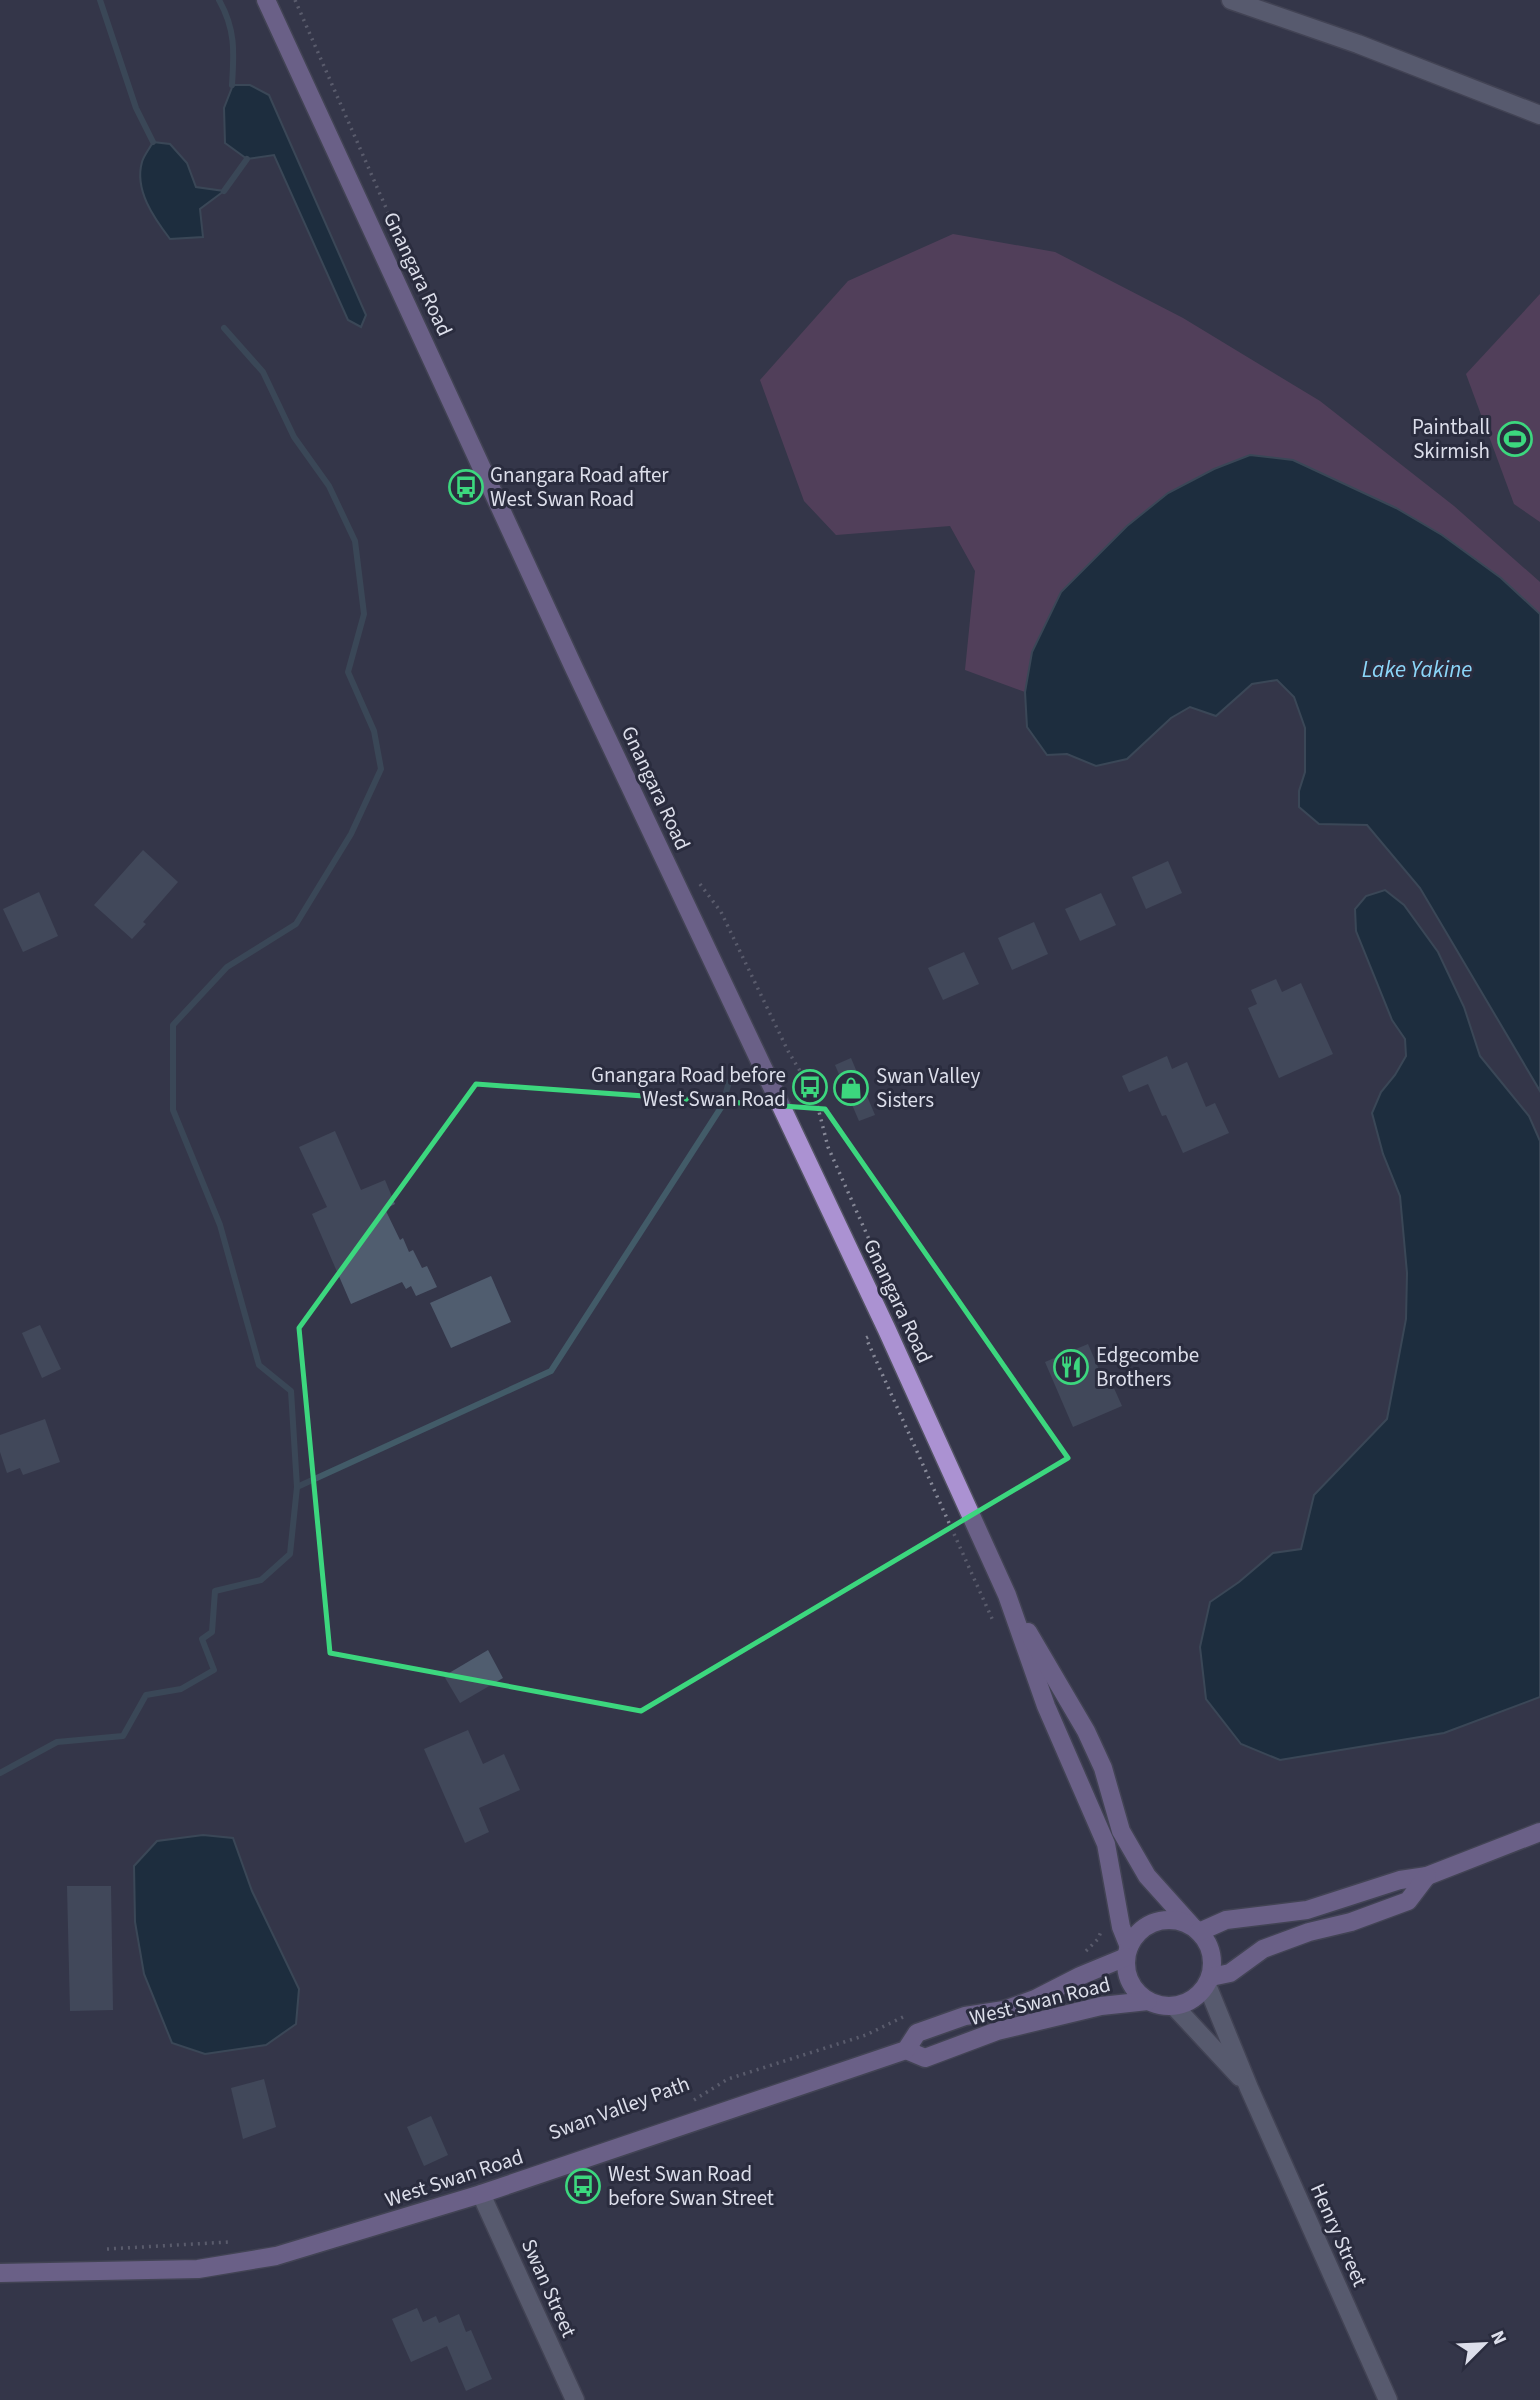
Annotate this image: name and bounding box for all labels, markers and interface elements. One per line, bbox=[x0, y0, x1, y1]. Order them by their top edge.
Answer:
street label: Gnangara Road bbox=[376, 207, 460, 341]
place label: Paintball Skirmish bbox=[1412, 412, 1490, 466]
sports icon: Paintball Skirmish bbox=[1496, 420, 1534, 458]
place label: Gnangara Road after West Swan Road bbox=[490, 460, 669, 514]
bus stop icon: Gnangara Road after West Swan Road bbox=[447, 468, 485, 506]
water label: Lake Yakine bbox=[1362, 653, 1472, 686]
street label: Gnangara Road bbox=[614, 721, 698, 855]
place label: Gnangara Road before West Swan Road bbox=[591, 1060, 786, 1114]
place label: Swan Valley Sisters bbox=[876, 1061, 981, 1115]
bus stop icon: Gnangara Road before West Swan Road bbox=[791, 1068, 829, 1106]
shop icon: Swan Valley Sisters bbox=[832, 1069, 870, 1107]
street label: Gnangara Road bbox=[856, 1234, 940, 1368]
place label: Edgecombe Brothers bbox=[1096, 1340, 1199, 1394]
restaurant icon: Edgecombe Brothers bbox=[1052, 1348, 1090, 1386]
street label: West Swan Road bbox=[966, 1969, 1114, 2033]
street label: Swan Valley Path bbox=[544, 2069, 694, 2147]
street label: West Swan Road bbox=[381, 2141, 527, 2215]
place label: West Swan Road before Swan Street bbox=[608, 2159, 774, 2213]
bus stop icon: West Swan Road before Swan Street bbox=[564, 2167, 602, 2205]
street label: Henry Street bbox=[1303, 2179, 1375, 2291]
street label: Swan Street bbox=[514, 2234, 584, 2342]
north arrow bbox=[1449, 2309, 1519, 2379]
text: N bbox=[1483, 2326, 1513, 2349]

